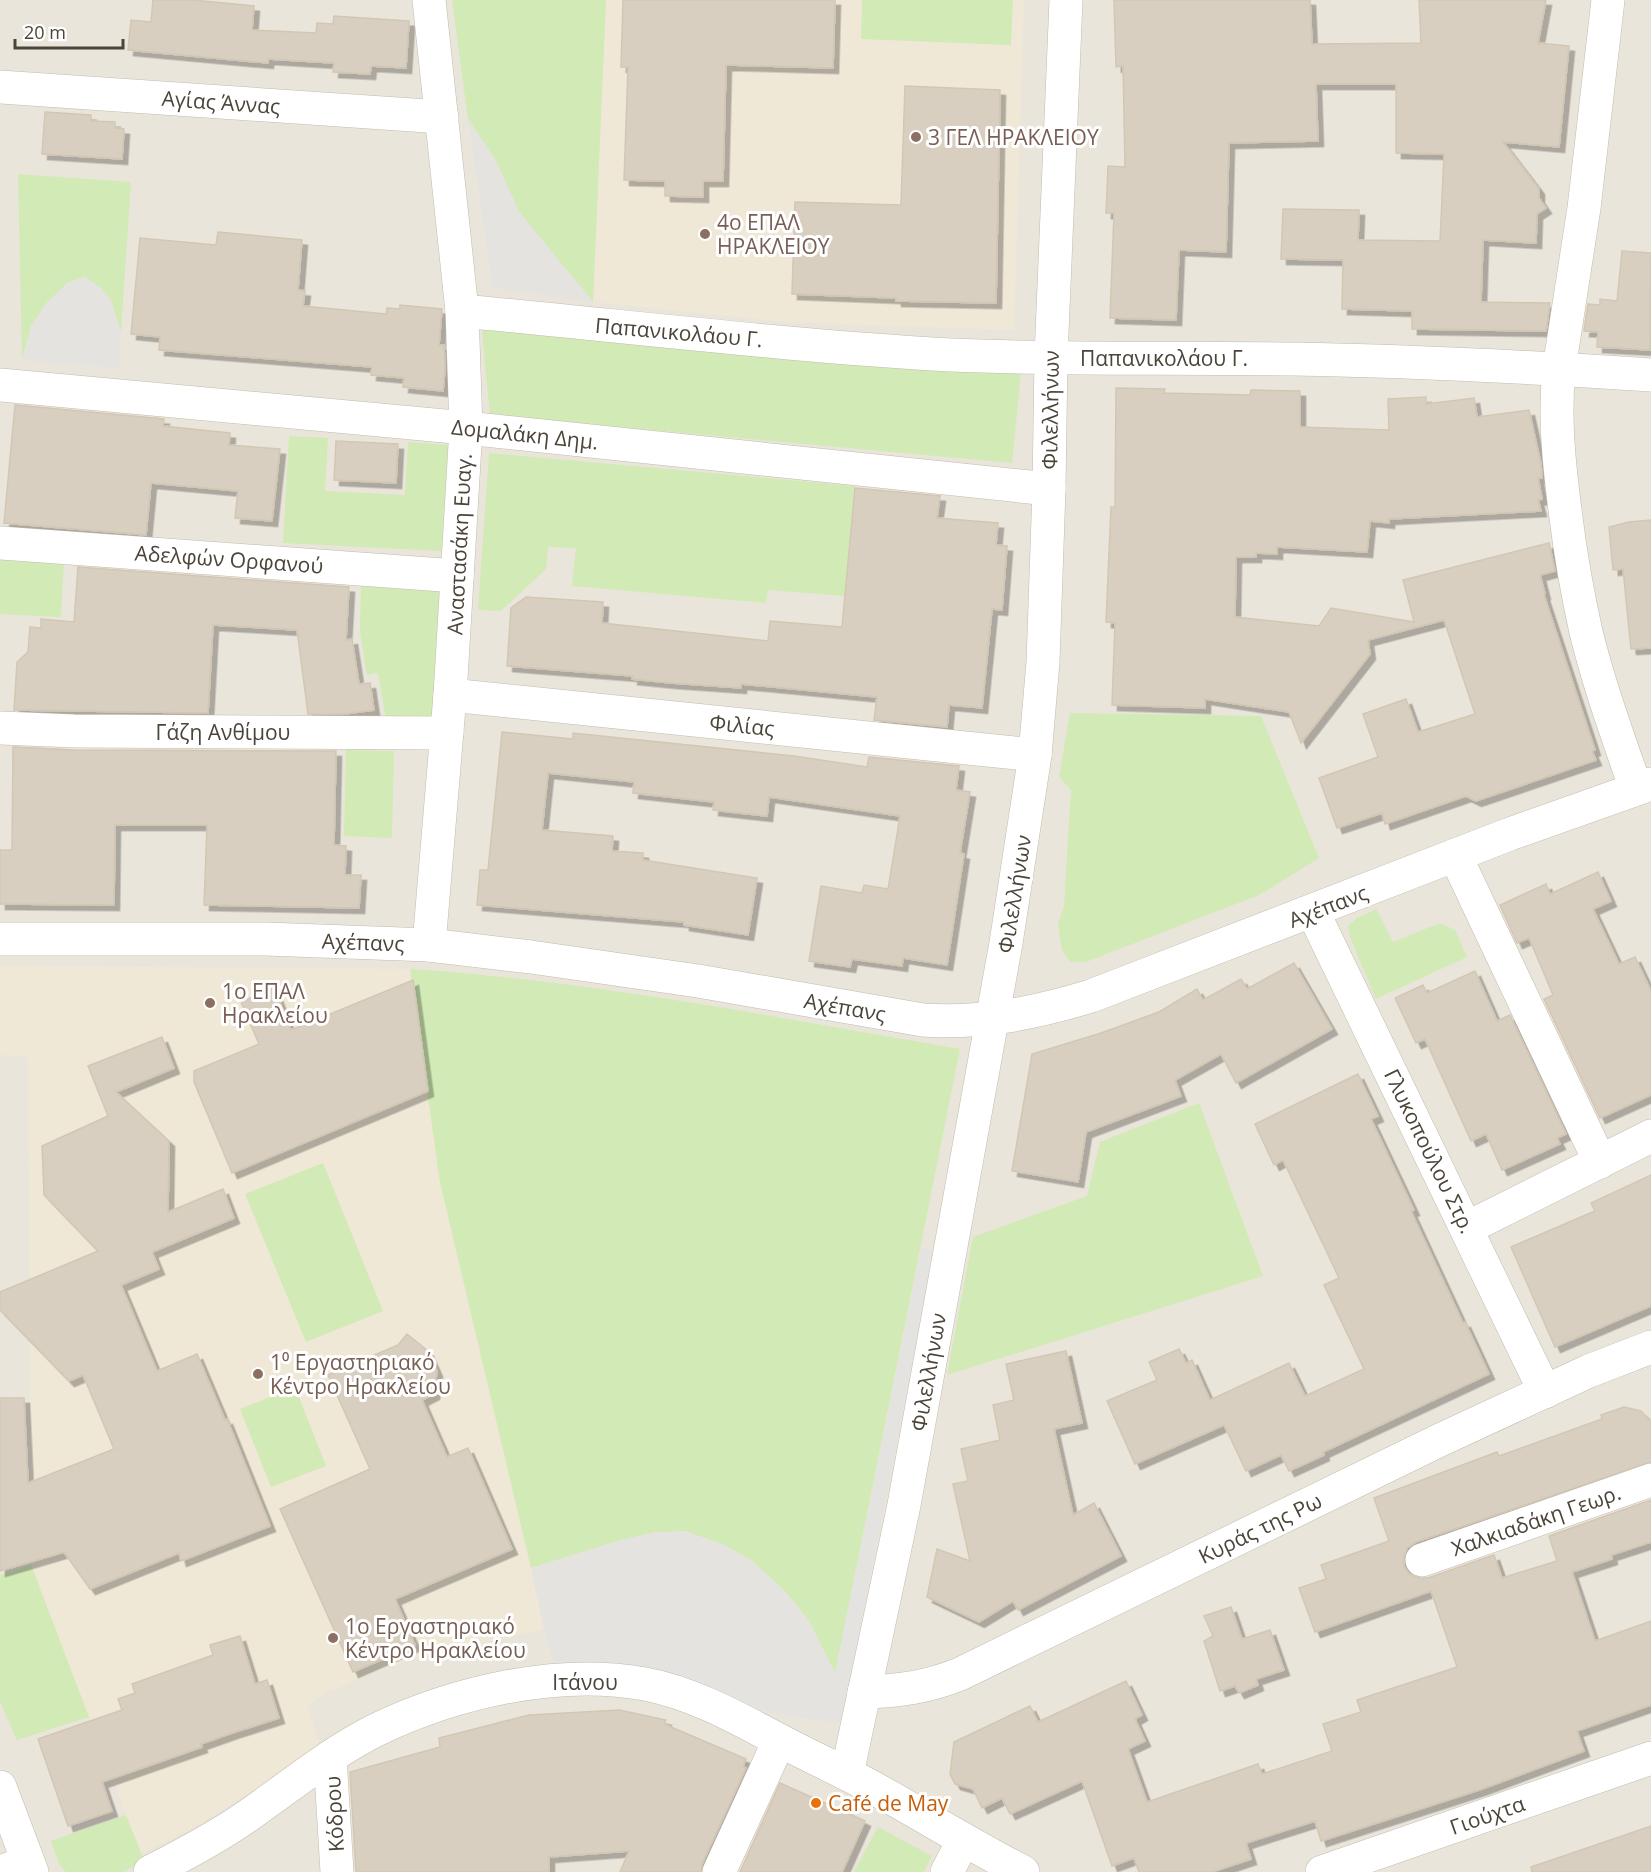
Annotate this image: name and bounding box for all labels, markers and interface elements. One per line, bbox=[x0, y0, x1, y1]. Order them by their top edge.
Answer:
scale bar bbox=[15, 12, 123, 50]
text: 20 m bbox=[24, 20, 66, 44]
street label: Αγίας Άννας bbox=[161, 84, 281, 120]
place label: 3 ΓΕΛ ΗΡΑΚΛΕΙΟΥ bbox=[928, 123, 1099, 151]
marker: 3 ΓΕΛ ΗΡΑΚΛΕΙΟΥ bbox=[909, 130, 923, 144]
place label: 4ο ΕΠΑΛ ΗΡΑΚΛΕΙΟΥ bbox=[717, 208, 830, 260]
marker: 4ο ΕΠΑΛ ΗΡΑΚΛΕΙΟΥ bbox=[698, 227, 712, 241]
street label: Παπανικολάου Γ. bbox=[594, 311, 764, 353]
street label: Παπανικολάου Γ. bbox=[1080, 344, 1248, 372]
street label: Φιλελλήνων bbox=[1035, 350, 1065, 470]
street label: Δομαλάκη Δημ. bbox=[450, 412, 600, 456]
street label: Αναστασάκη Ευαγ. bbox=[440, 453, 478, 635]
street label: Αδελφών Ορφανού bbox=[134, 538, 324, 580]
street label: Φιλίας bbox=[708, 708, 776, 742]
street label: Γάζη Ανθίμου bbox=[156, 718, 290, 746]
street label: Φιλελλήνων bbox=[991, 833, 1037, 955]
street label: Αχέπανς bbox=[1284, 878, 1372, 934]
street label: Αχέπανς bbox=[321, 927, 405, 957]
place label: 1ο ΕΠΑΛ Ηρακλείου bbox=[222, 977, 328, 1029]
street label: Αχέπανς bbox=[802, 986, 888, 1028]
marker: 1ο ΕΠΑΛ Ηρακλείου bbox=[203, 996, 217, 1010]
street label: Γλυκοπούλου Στρ. bbox=[1378, 1064, 1482, 1238]
street label: Φιλελλήνων bbox=[904, 1311, 952, 1433]
place label: 1⁰ Εργαστηριακό Κέντρο Ηρακλείου bbox=[270, 1348, 451, 1400]
marker: 1⁰ Εργαστηριακό Κέντρο Ηρακλείου bbox=[251, 1367, 265, 1381]
street label: Χαλκιαδάκη Γεωρ. bbox=[1448, 1478, 1624, 1562]
street label: Κυράς της Ρω bbox=[1194, 1486, 1326, 1570]
place label: 1ο Εργαστηριακό Κέντρο Ηρακλείου bbox=[345, 1612, 526, 1664]
marker: 1ο Εργαστηριακό Κέντρο Ηρακλείου bbox=[326, 1631, 340, 1645]
street label: Ιτάνου bbox=[552, 1668, 618, 1696]
street label: Κόδρου bbox=[318, 1775, 350, 1853]
place label: Café de May bbox=[828, 1789, 949, 1817]
street label: Γιούχτα bbox=[1446, 1789, 1528, 1841]
marker: Café de May bbox=[809, 1796, 823, 1810]

